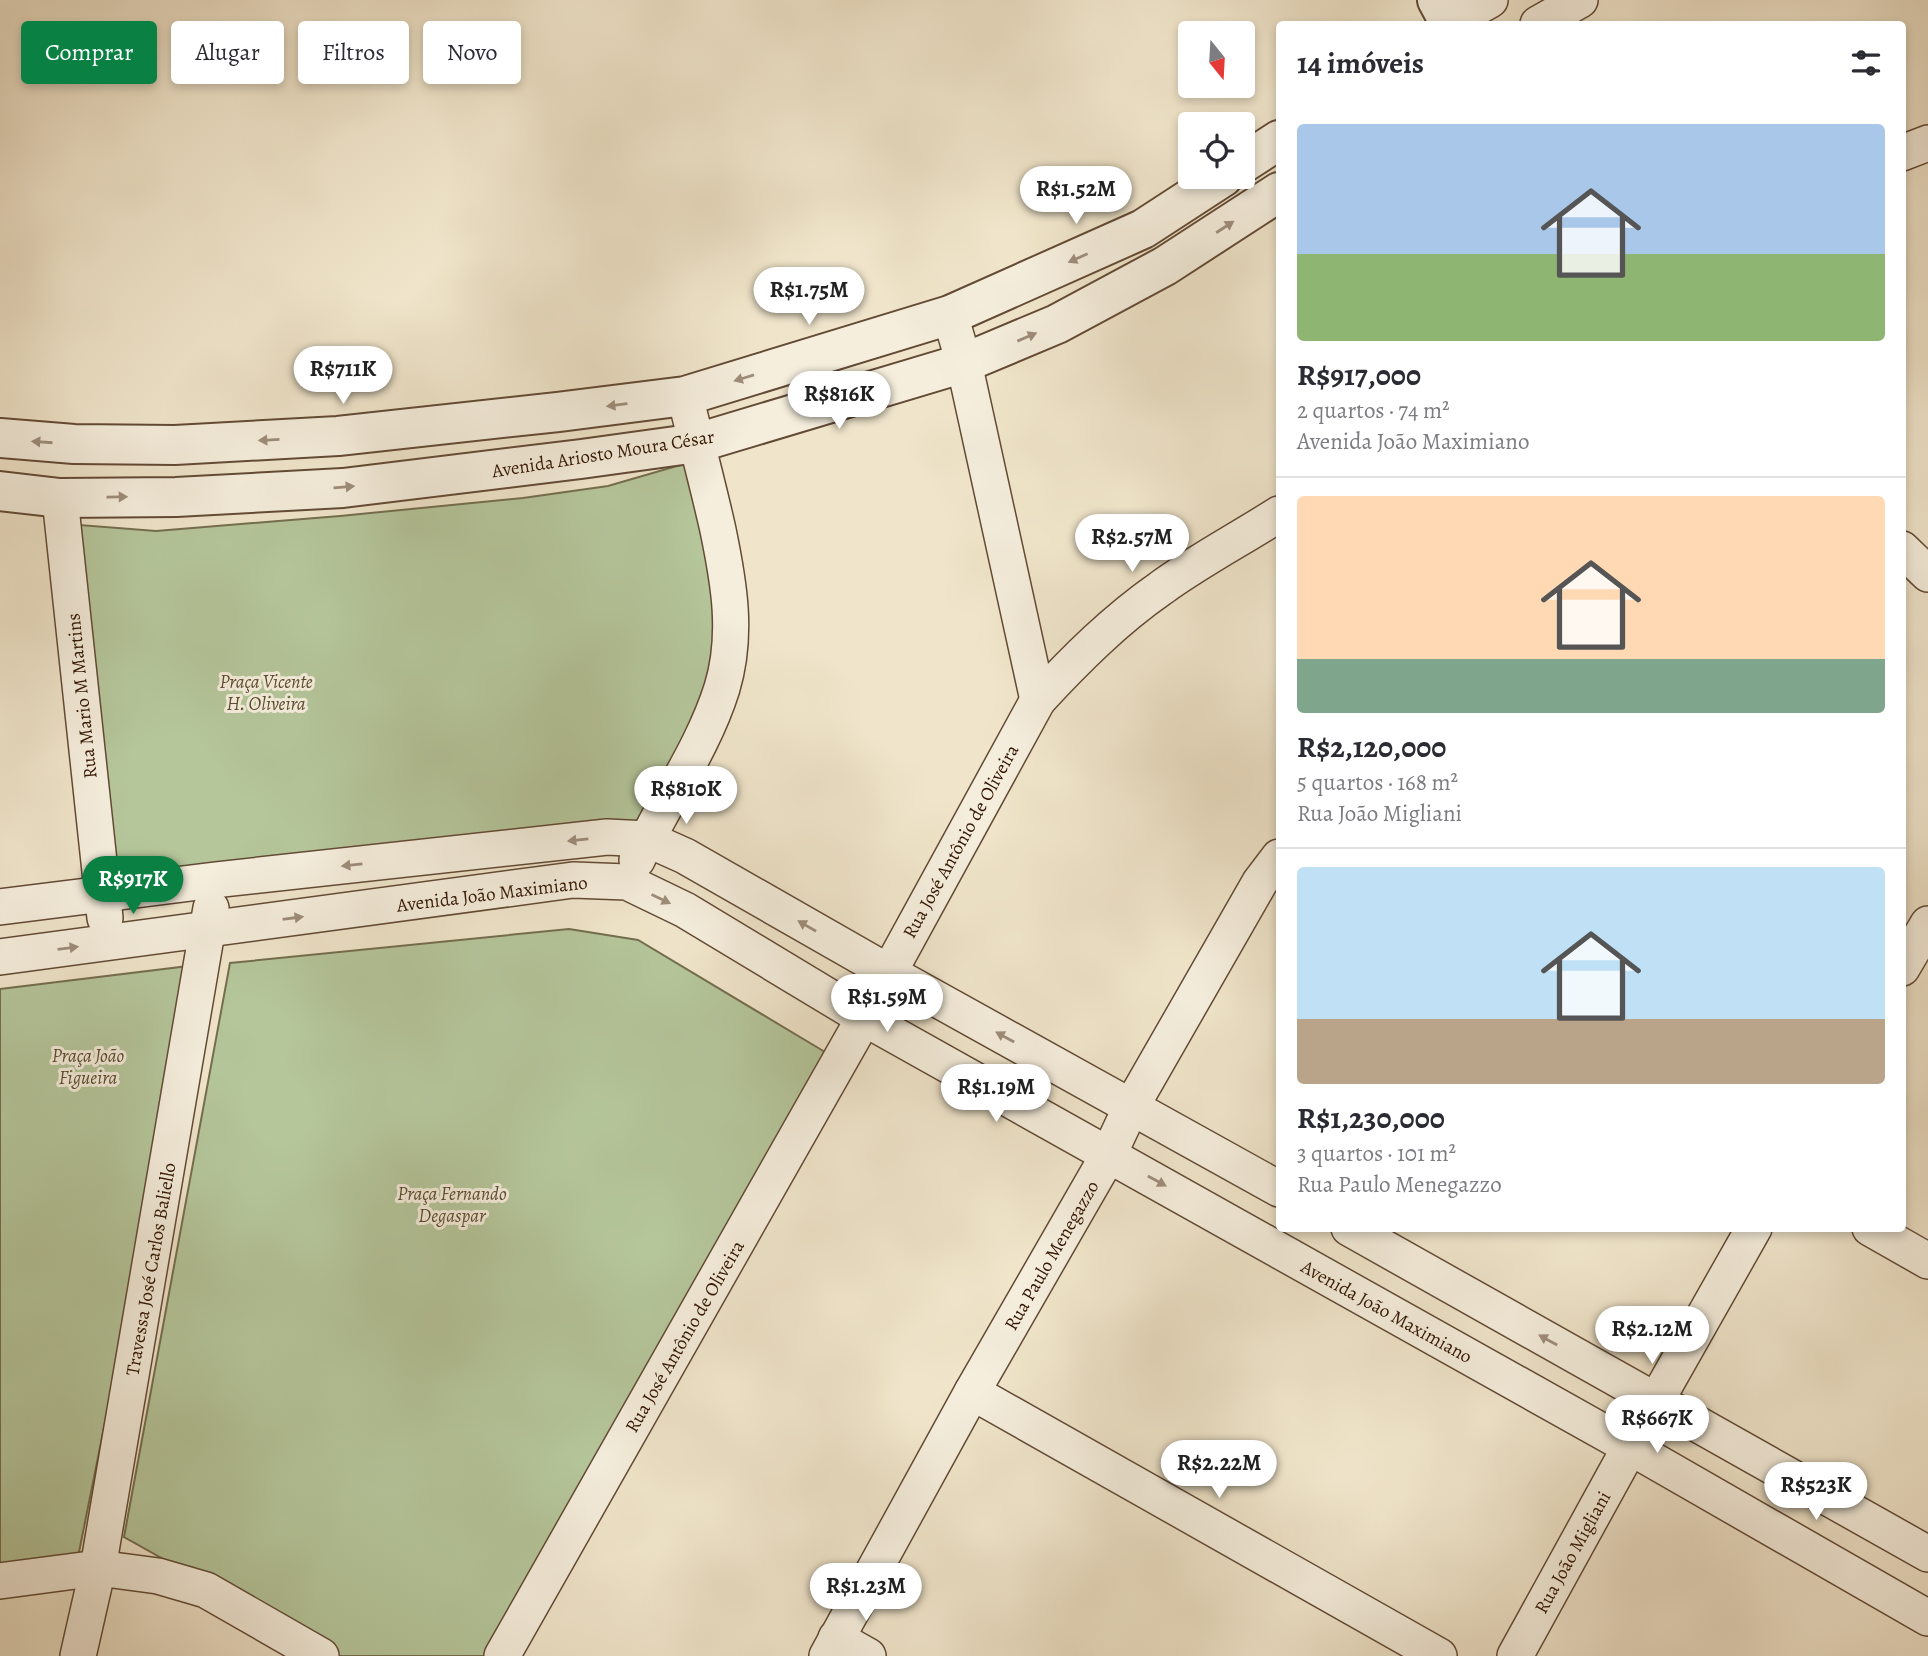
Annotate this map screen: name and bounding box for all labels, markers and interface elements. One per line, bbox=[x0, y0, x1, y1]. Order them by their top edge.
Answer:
chip: Comprar bbox=[21, 21, 157, 84]
chip: Alugar bbox=[171, 21, 284, 84]
chip: Filtros bbox=[298, 21, 409, 84]
chip: Novo bbox=[423, 21, 521, 84]
north arrow bbox=[1178, 21, 1255, 98]
map controls bbox=[1178, 21, 1255, 189]
text: 14 imóveis bbox=[1297, 43, 1424, 83]
icon: filters bbox=[1847, 44, 1885, 82]
button: locate bbox=[1178, 112, 1255, 189]
pin: R$1.52M bbox=[1011, 166, 1141, 226]
icon: home bbox=[1528, 170, 1654, 296]
text: R$1.52M bbox=[1036, 173, 1116, 204]
one-way arrow bbox=[1216, 221, 1235, 234]
one-way arrow bbox=[1068, 252, 1088, 264]
pin: R$1.75M bbox=[744, 268, 874, 327]
text: R$1.75M bbox=[769, 274, 849, 305]
one-way arrow bbox=[1016, 331, 1037, 342]
pin: R$711K bbox=[286, 346, 400, 406]
text: R$711K bbox=[310, 353, 376, 384]
text: R$917,000 bbox=[1297, 355, 1421, 395]
pin: R$816K bbox=[782, 372, 896, 431]
one-way arrow bbox=[734, 373, 755, 383]
text: R$816K bbox=[804, 378, 874, 409]
text: 2 quartos · 74 m² bbox=[1297, 395, 1450, 426]
one-way arrow bbox=[606, 399, 628, 410]
street label: Avenida Ariosto Moura César bbox=[489, 424, 716, 485]
text: Avenida João Maximiano bbox=[1297, 426, 1529, 457]
one-way arrow bbox=[258, 434, 280, 445]
one-way arrow bbox=[31, 436, 53, 447]
one-way arrow bbox=[333, 481, 355, 492]
one-way arrow bbox=[106, 492, 128, 503]
pin: R$2.57M bbox=[1067, 514, 1197, 574]
text: R$2.57M bbox=[1091, 521, 1173, 552]
icon: home bbox=[1528, 542, 1654, 668]
street label: Rua Mario M Martins bbox=[60, 612, 104, 780]
park label: Praça Vicente H. Oliveira bbox=[219, 669, 313, 717]
text: R$2,120,000 bbox=[1297, 727, 1446, 767]
street label: Rua José Antônio de Oliveira bbox=[897, 740, 1025, 943]
pin: R$810K bbox=[629, 766, 743, 826]
text: 5 quartos · 168 m² bbox=[1297, 767, 1458, 798]
text: R$810K bbox=[650, 773, 722, 804]
text: Rua João Migliani bbox=[1297, 798, 1462, 829]
one-way arrow bbox=[566, 835, 588, 846]
pin: R$917K bbox=[76, 856, 190, 916]
one-way arrow bbox=[340, 860, 362, 871]
text: R$917K bbox=[98, 863, 168, 894]
street label: Avenida João Maximiano bbox=[394, 869, 589, 919]
one-way arrow bbox=[651, 893, 671, 904]
one-way arrow bbox=[282, 912, 304, 923]
icon: home bbox=[1528, 913, 1654, 1039]
one-way arrow bbox=[797, 920, 817, 932]
one-way arrow bbox=[57, 942, 79, 953]
pin: R$1.59M bbox=[822, 974, 952, 1034]
text: R$1.59M bbox=[847, 981, 927, 1012]
one-way arrow bbox=[996, 1031, 1015, 1043]
park label: Praça João Figueira bbox=[52, 1043, 125, 1091]
pin: R$1.19M bbox=[931, 1064, 1061, 1124]
text: R$1.19M bbox=[957, 1071, 1035, 1102]
text: R$1,230,000 bbox=[1297, 1098, 1445, 1138]
text: 3 quartos · 101 m² bbox=[1297, 1138, 1456, 1169]
street label: Travessa José Carlos Baliello bbox=[119, 1161, 183, 1378]
text: Rua Paulo Menegazzo bbox=[1297, 1169, 1502, 1200]
one-way arrow bbox=[1147, 1175, 1166, 1187]
street label: Rua Paulo Menegazzo bbox=[998, 1176, 1105, 1335]
park label: Praça Fernando Degaspar bbox=[397, 1181, 507, 1229]
street label: Rua José Antônio de Oliveira bbox=[619, 1235, 751, 1437]
street label: Avenida João Maximiano bbox=[1295, 1253, 1477, 1370]
pin: R$2.12M bbox=[1587, 1306, 1717, 1366]
text: R$2.12M bbox=[1611, 1313, 1693, 1344]
one-way arrow bbox=[1538, 1334, 1558, 1346]
pin: R$667K bbox=[1600, 1396, 1714, 1455]
text: R$667K bbox=[1621, 1402, 1693, 1433]
pin: R$2.22M bbox=[1154, 1440, 1284, 1500]
text: R$2.22M bbox=[1177, 1447, 1261, 1478]
pin: R$523K bbox=[1759, 1462, 1873, 1522]
text: R$523K bbox=[1780, 1469, 1852, 1500]
street label: Rua João Migliani bbox=[1528, 1487, 1617, 1618]
pin: R$1.23M bbox=[801, 1564, 931, 1623]
text: R$1.23M bbox=[826, 1570, 906, 1601]

